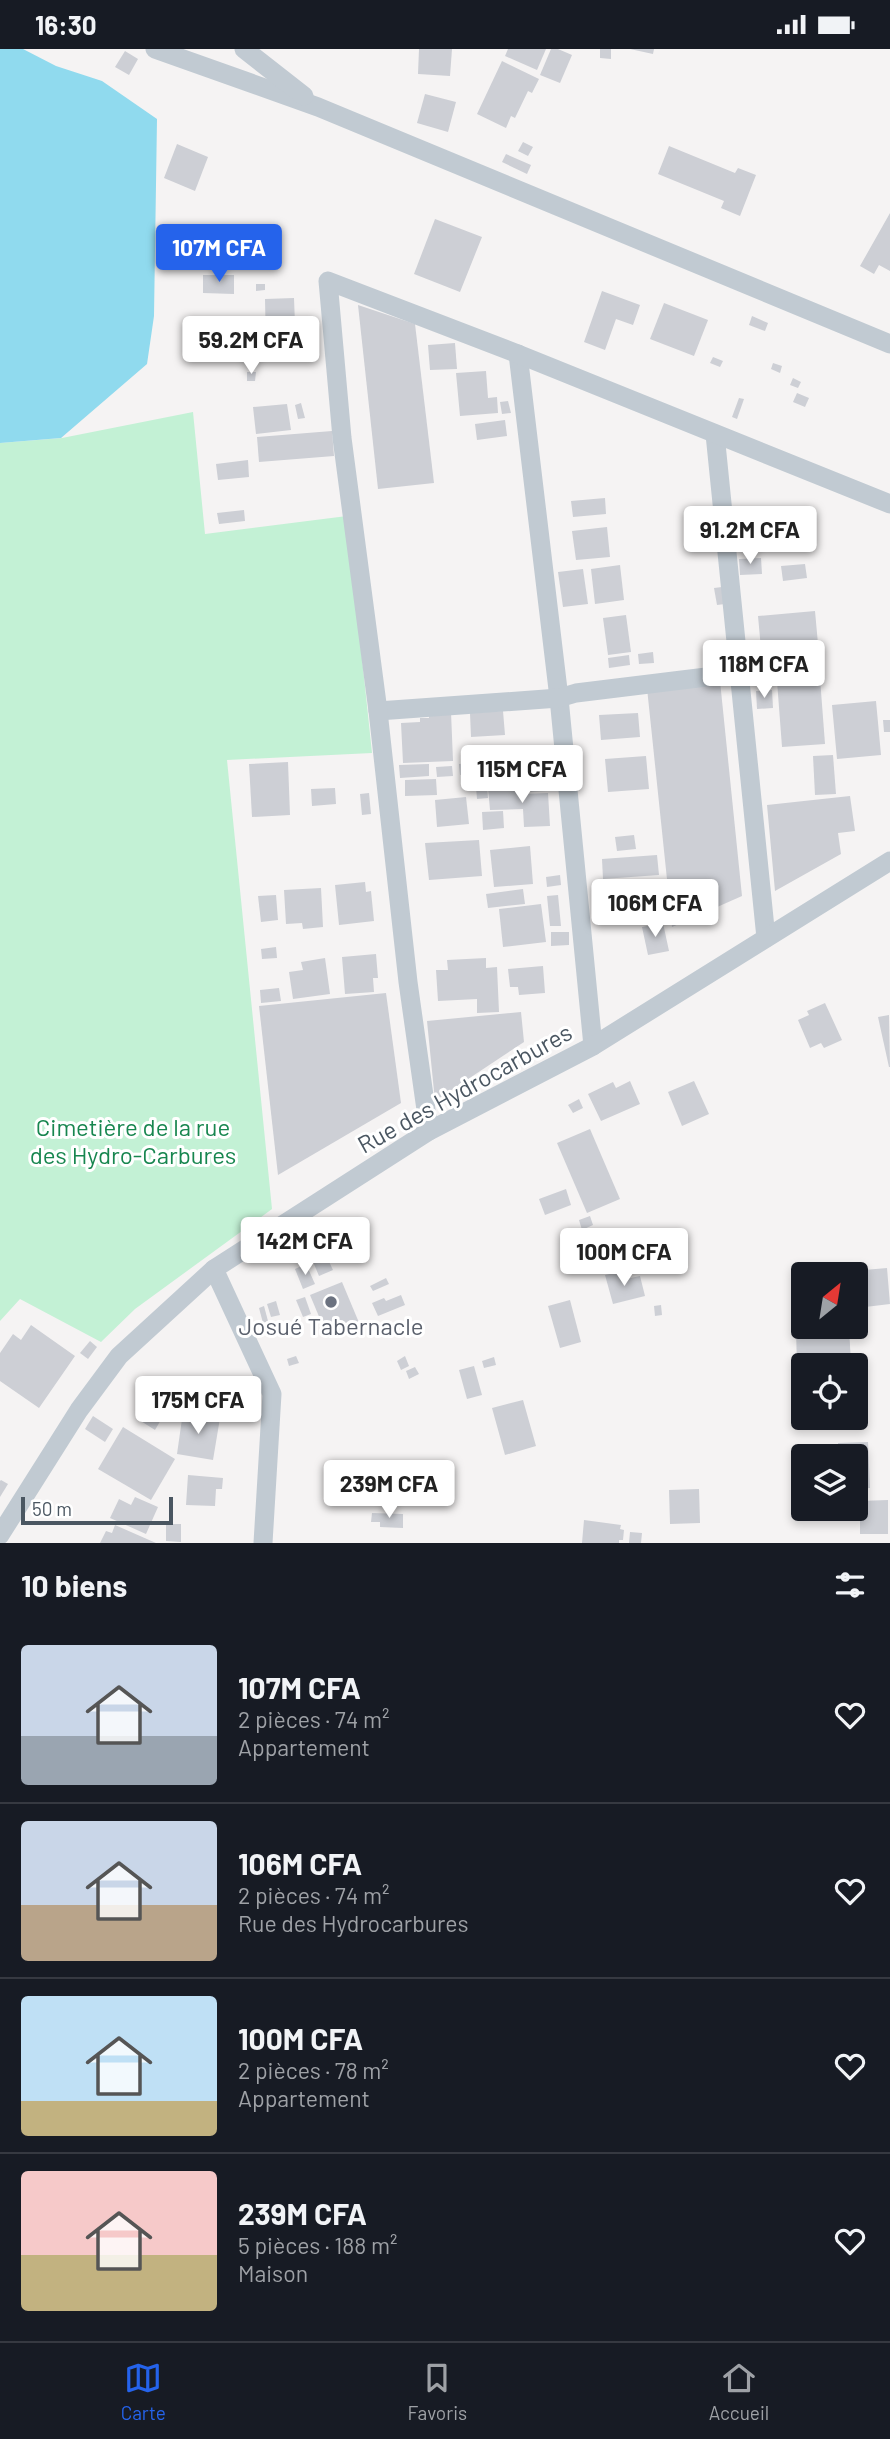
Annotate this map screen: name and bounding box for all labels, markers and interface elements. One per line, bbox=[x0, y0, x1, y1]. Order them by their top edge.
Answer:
text: 16:30 bbox=[35, 9, 97, 40]
pin: 107M CFA bbox=[147, 225, 291, 284]
text: 107M CFA bbox=[172, 233, 266, 261]
pin: 59.2M CFA bbox=[171, 317, 331, 376]
text: 59.2M CFA bbox=[198, 325, 304, 353]
pin: 91.2M CFA bbox=[670, 507, 830, 566]
text: 91.2M CFA bbox=[700, 515, 800, 543]
pin: 118M CFA bbox=[692, 641, 836, 700]
text: 118M CFA bbox=[719, 649, 809, 677]
pin: 115M CFA bbox=[450, 745, 594, 805]
text: 115M CFA bbox=[477, 754, 567, 782]
pin: 106M CFA bbox=[583, 879, 727, 939]
text: 106M CFA bbox=[607, 888, 703, 916]
street label: Rue des Hydrocarbures bbox=[352, 1017, 576, 1159]
park label: Cimetière de la rue des Hydro-Carbures bbox=[30, 1112, 236, 1169]
pin: 142M CFA bbox=[233, 1217, 377, 1277]
text: 142M CFA bbox=[257, 1226, 353, 1254]
pin: 100M CFA bbox=[552, 1229, 696, 1288]
text: 100M CFA bbox=[576, 1237, 672, 1265]
north arrow bbox=[791, 1262, 868, 1339]
map controls bbox=[791, 1262, 868, 1521]
marker: Josué Tabernacle bbox=[323, 1294, 339, 1310]
place label: Josué Tabernacle bbox=[239, 1311, 423, 1340]
button: locate bbox=[791, 1353, 868, 1430]
pin: 175M CFA bbox=[126, 1377, 270, 1436]
text: 175M CFA bbox=[151, 1385, 245, 1413]
button: layers bbox=[791, 1444, 868, 1521]
pin: 239M CFA bbox=[317, 1461, 461, 1520]
text: 239M CFA bbox=[340, 1469, 438, 1497]
scale bar bbox=[21, 1494, 173, 1526]
text: 50 m bbox=[32, 1497, 72, 1520]
icon: filters bbox=[831, 1566, 869, 1604]
text: 10 biens bbox=[21, 1567, 127, 1603]
text: 107M CFA bbox=[238, 1669, 361, 1705]
icon: home bbox=[77, 1673, 161, 1757]
icon: heart bbox=[831, 1696, 869, 1734]
text: 2 pièces · 74 m² bbox=[238, 1705, 389, 1733]
text: Appartement bbox=[238, 1733, 370, 1761]
text: 106M CFA bbox=[238, 1845, 362, 1881]
icon: home bbox=[77, 1849, 161, 1933]
icon: heart bbox=[831, 1872, 869, 1910]
text: 2 pièces · 74 m² bbox=[238, 1881, 389, 1909]
text: Rue des Hydrocarbures bbox=[238, 1909, 468, 1937]
text: 100M CFA bbox=[238, 2020, 363, 2056]
icon: home bbox=[77, 2024, 161, 2108]
icon: heart bbox=[831, 2047, 869, 2085]
text: 2 pièces · 78 m² bbox=[238, 2056, 389, 2084]
text: Appartement bbox=[238, 2084, 370, 2112]
text: 239M CFA bbox=[238, 2195, 367, 2231]
icon: home bbox=[77, 2199, 161, 2283]
icon: heart bbox=[831, 2222, 869, 2260]
text: 5 pièces · 188 m² bbox=[238, 2231, 397, 2259]
text: Maison bbox=[238, 2259, 308, 2287]
tab: Carte bbox=[121, 2359, 166, 2424]
tab: Favoris bbox=[407, 2359, 467, 2424]
tab: Accueil bbox=[709, 2359, 769, 2424]

